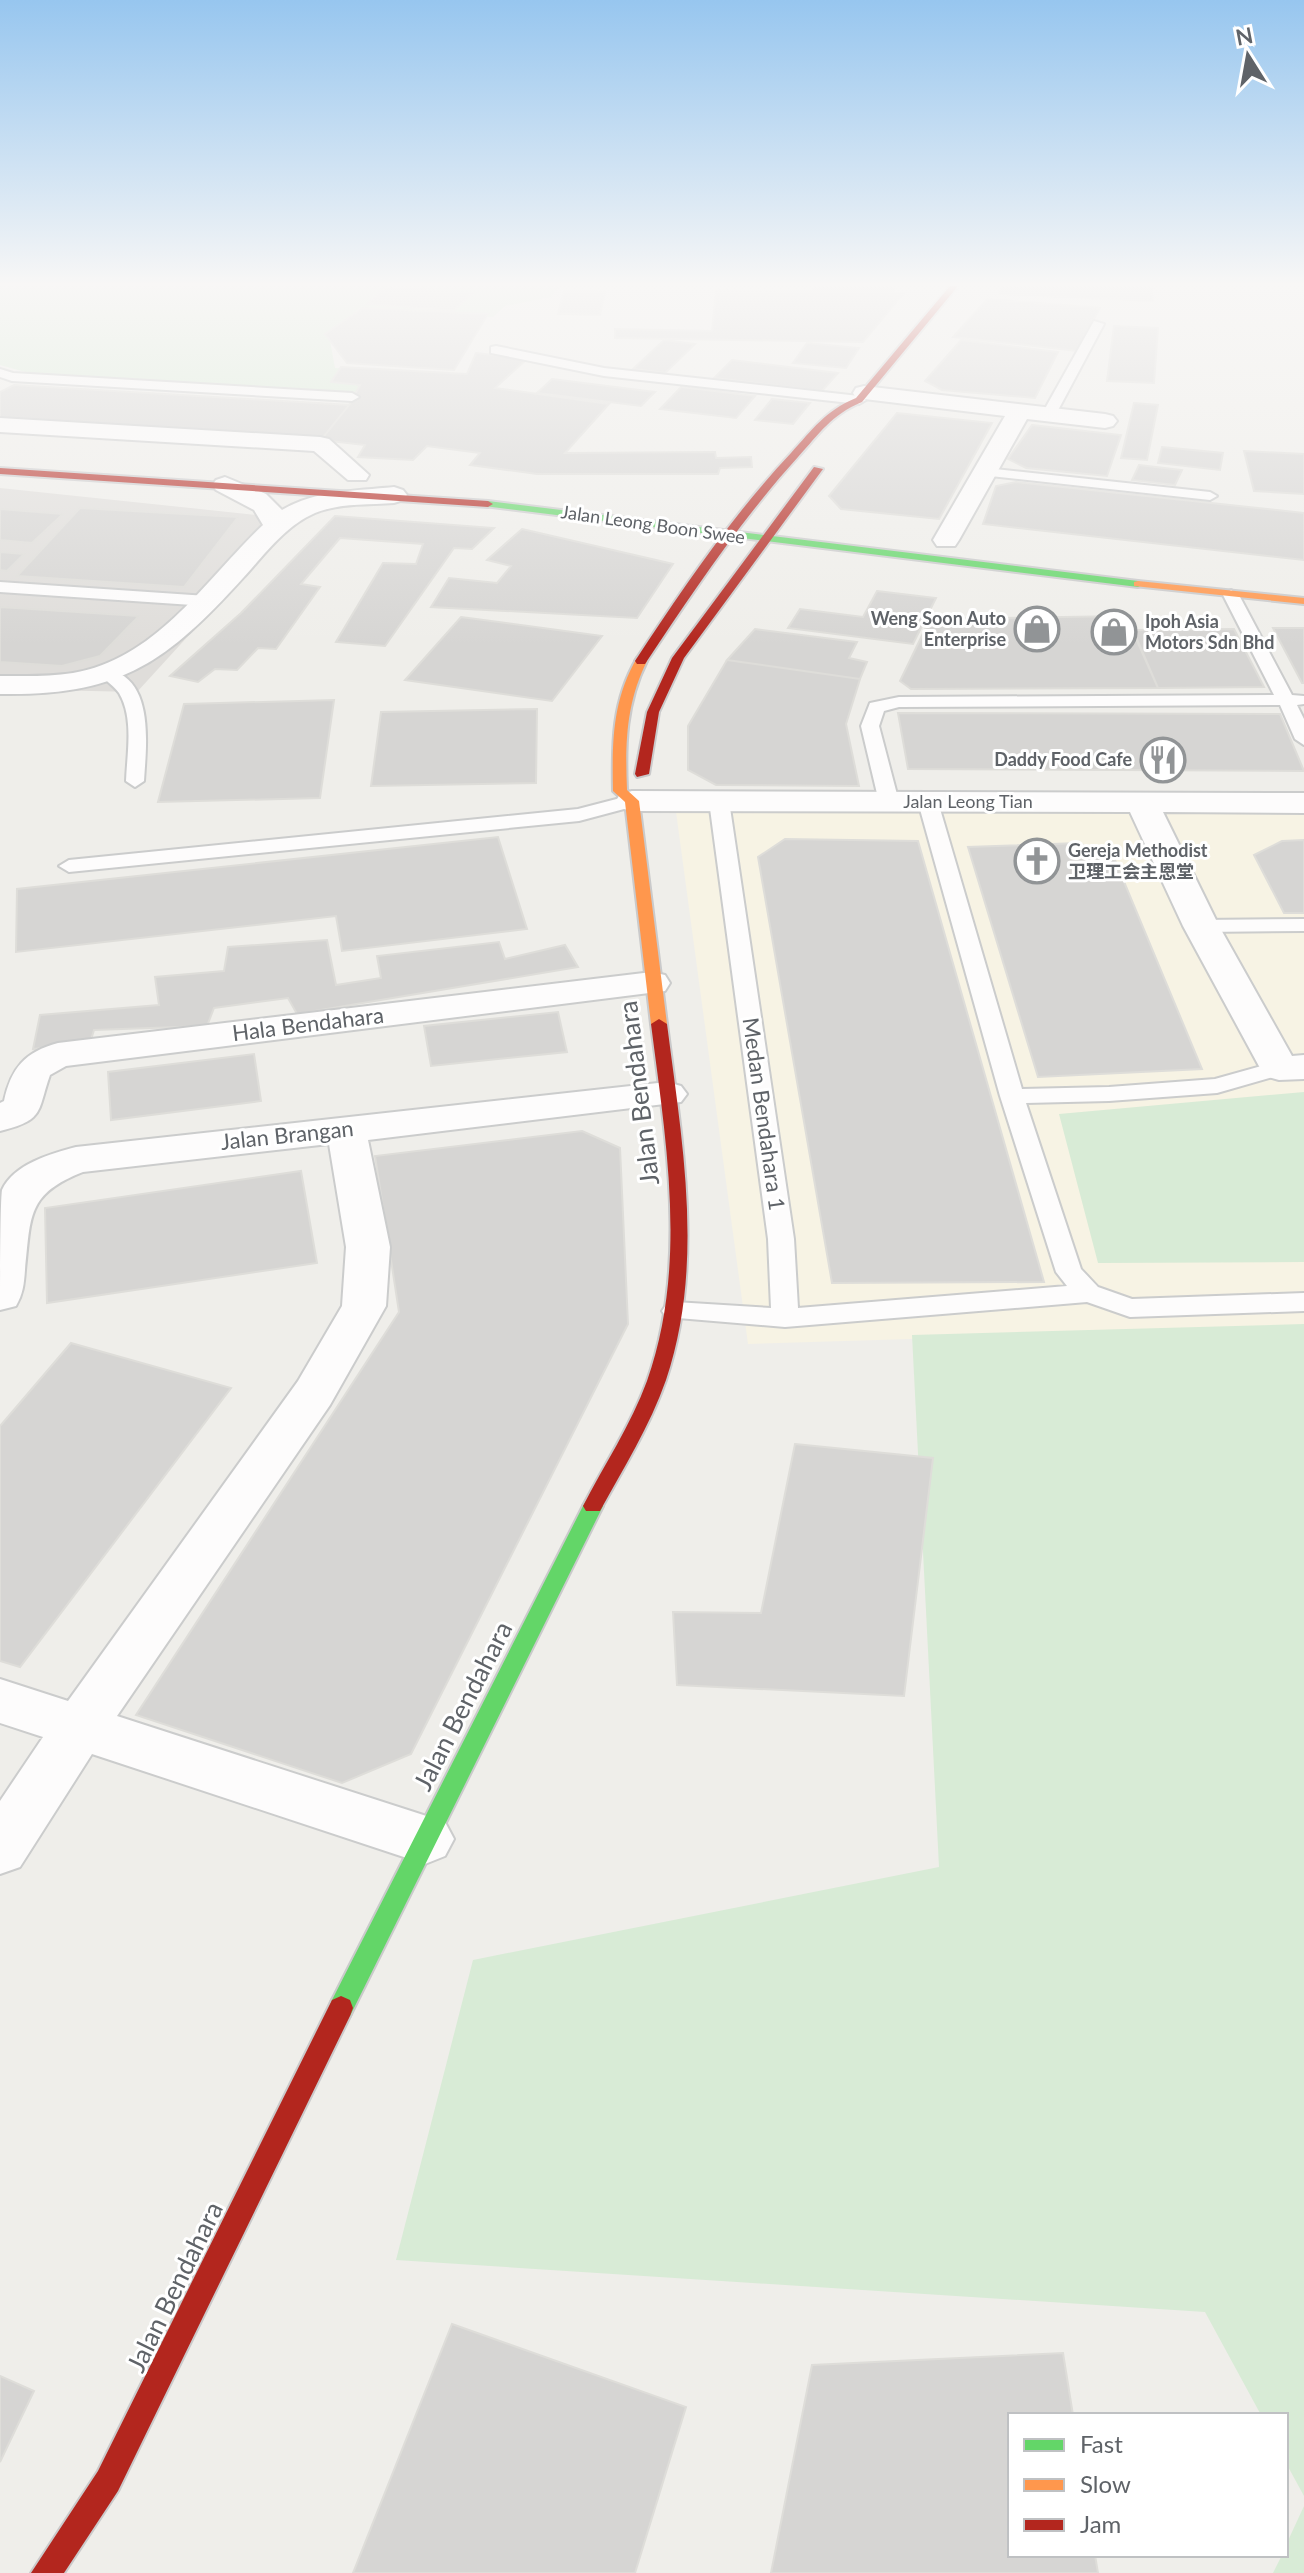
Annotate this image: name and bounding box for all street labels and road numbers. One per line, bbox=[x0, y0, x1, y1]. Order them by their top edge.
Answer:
street label: Jalan Leong Boon Swee bbox=[560, 500, 746, 548]
street label: Jalan Leong Tian bbox=[903, 790, 1033, 812]
street label: Jalan Bendahara bbox=[611, 999, 665, 1187]
street label: Hala Bendahara bbox=[231, 1001, 385, 1046]
street label: Medan Bendahara 1 bbox=[738, 1016, 791, 1212]
street label: Jalan Brangan bbox=[219, 1114, 355, 1155]
street label: Jalan Bendahara bbox=[406, 1616, 518, 1795]
street label: Jalan Bendahara bbox=[119, 2196, 229, 2377]

